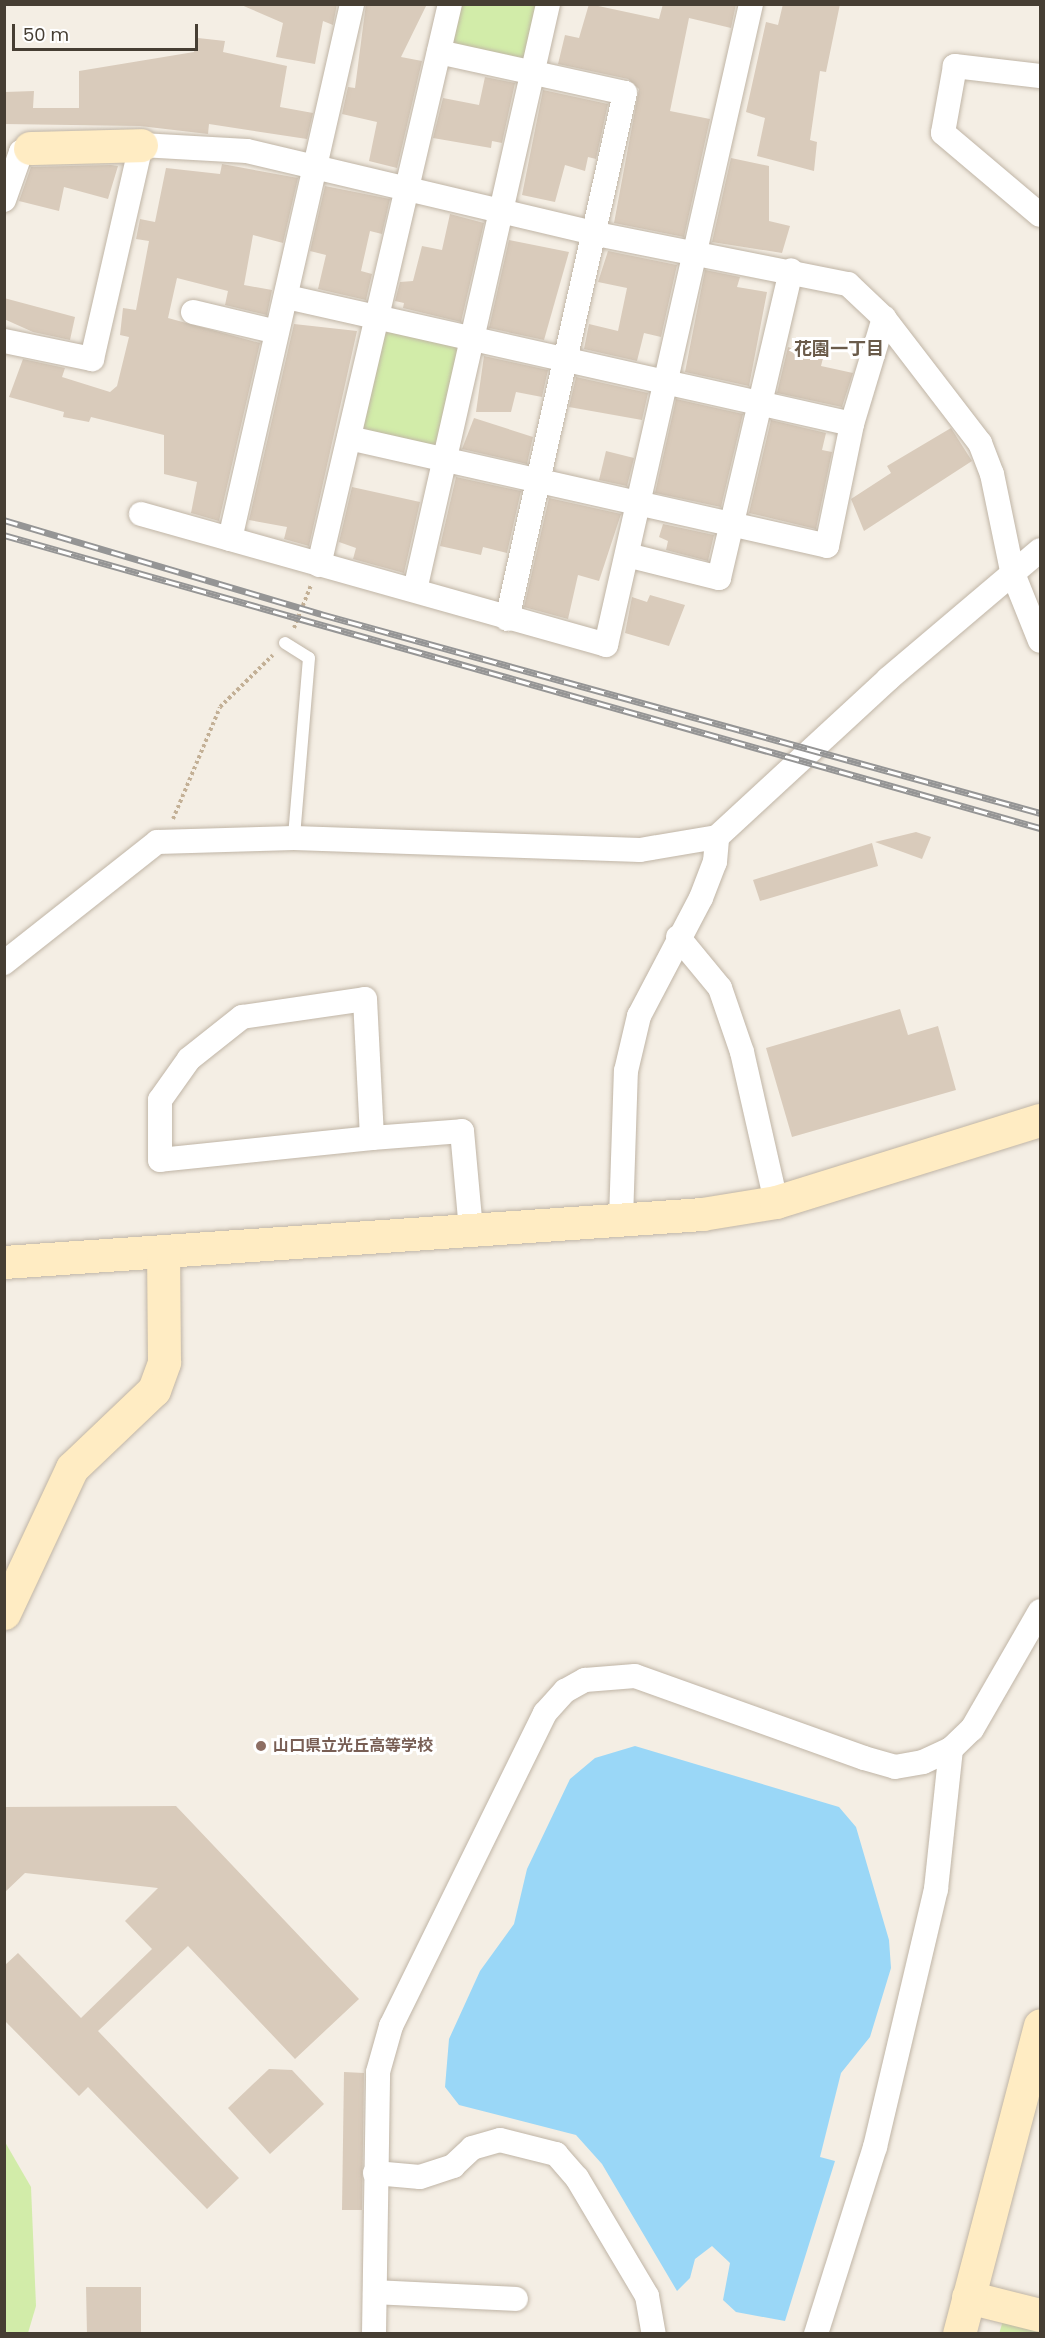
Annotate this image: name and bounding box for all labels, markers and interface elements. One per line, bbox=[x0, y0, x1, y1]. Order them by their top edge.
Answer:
scale bar bbox=[15, 12, 201, 50]
text: 50 m bbox=[23, 22, 69, 47]
district label: 花園一丁目 bbox=[794, 338, 884, 360]
place label: 山口県立光丘高等学校 bbox=[273, 1736, 433, 1756]
marker: 山口県立光丘高等学校 bbox=[254, 1739, 268, 1753]

